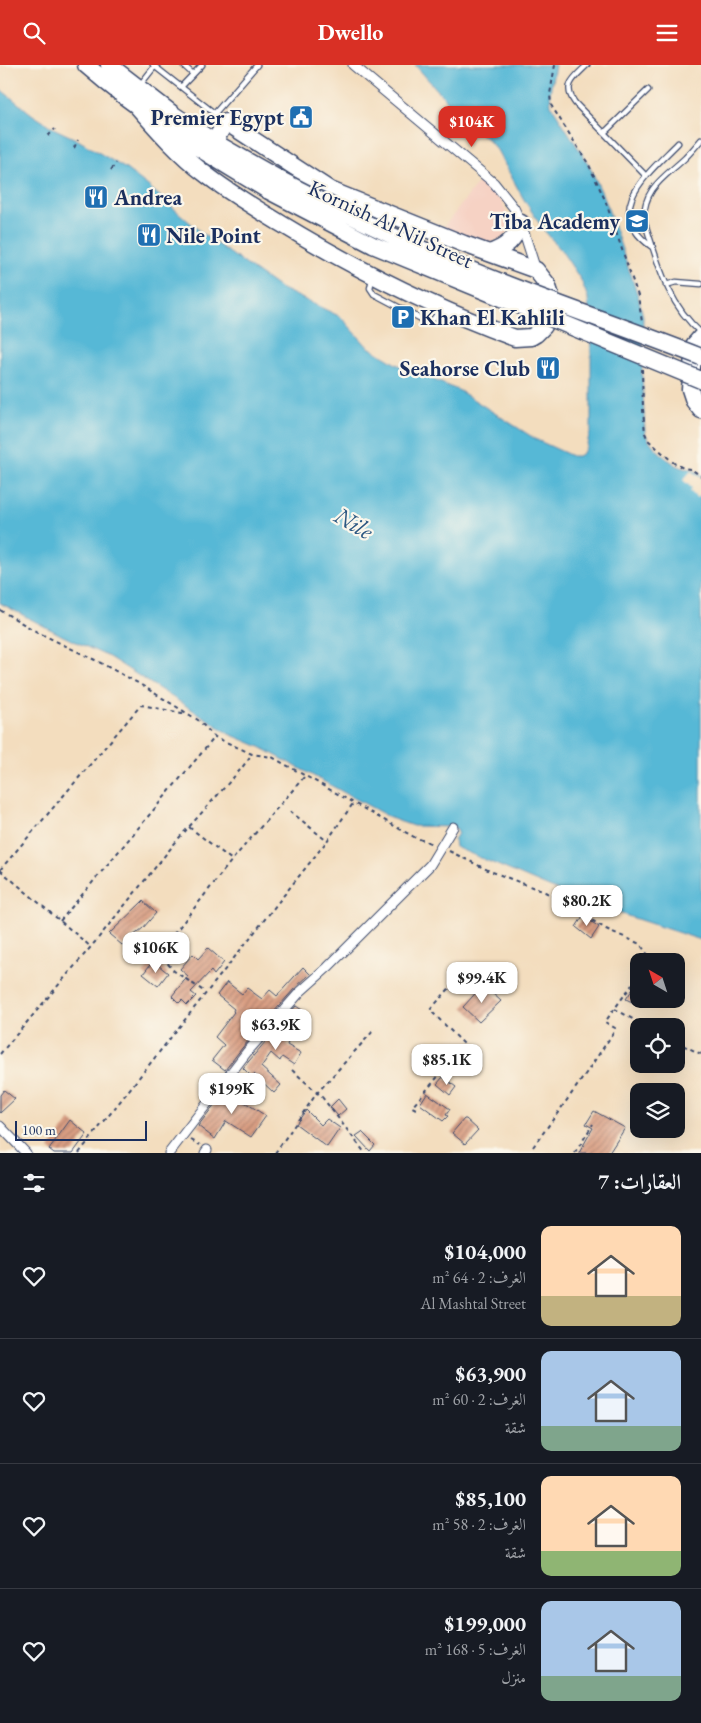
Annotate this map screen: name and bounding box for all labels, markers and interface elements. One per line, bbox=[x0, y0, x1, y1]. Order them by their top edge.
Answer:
text: Dwello bbox=[318, 18, 383, 47]
icon: search bbox=[20, 19, 48, 47]
icon: menu bbox=[653, 19, 681, 47]
place label: Premier Egypt bbox=[150, 103, 285, 132]
public building icon: Premier Egypt bbox=[288, 104, 314, 130]
pin: $104K bbox=[437, 106, 507, 148]
text: $104K bbox=[450, 111, 494, 132]
street label: Kornish Al Nil Street bbox=[304, 173, 478, 275]
place label: Andrea bbox=[113, 183, 182, 212]
restaurant icon: Andrea bbox=[83, 184, 109, 210]
place label: Tiba Academy bbox=[489, 207, 620, 236]
school or university icon: Tiba Academy bbox=[624, 208, 650, 234]
place label: Nile Point bbox=[166, 221, 261, 250]
restaurant icon: Nile Point bbox=[136, 222, 162, 248]
place label: Khan El Kahlili bbox=[420, 303, 565, 332]
parking icon: Khan El Kahlili bbox=[390, 304, 416, 330]
place label: Seahorse Club bbox=[400, 354, 530, 383]
restaurant icon: Seahorse Club bbox=[535, 355, 561, 381]
water label: Nile bbox=[328, 499, 380, 547]
pin: $80.2K bbox=[546, 885, 628, 927]
text: $80.2K bbox=[563, 890, 611, 911]
pin: $106K bbox=[121, 931, 191, 974]
text: $106K bbox=[134, 937, 178, 958]
north arrow bbox=[630, 953, 685, 1007]
map controls bbox=[630, 953, 685, 1138]
pin: $99.4K bbox=[441, 961, 523, 1004]
text: $99.4K bbox=[458, 967, 506, 988]
pin: $63.9K bbox=[235, 1009, 317, 1051]
text: $63.9K bbox=[252, 1014, 300, 1035]
button: locate bbox=[630, 1018, 685, 1073]
pin: $85.1K bbox=[406, 1043, 488, 1086]
text: $85.1K bbox=[423, 1049, 471, 1070]
pin: $199K bbox=[197, 1073, 267, 1115]
text: $199K bbox=[210, 1078, 254, 1099]
button: layers bbox=[630, 1083, 685, 1138]
scale bar bbox=[15, 1118, 148, 1141]
text: 100 m bbox=[22, 1121, 56, 1139]
text: العقارات: 7 bbox=[598, 1168, 681, 1195]
icon: filters bbox=[20, 1169, 48, 1197]
text: $104,000 bbox=[444, 1238, 526, 1265]
icon: home bbox=[581, 1246, 641, 1306]
icon: heart bbox=[20, 1262, 48, 1290]
text: الغرف: 2 · 64 m² bbox=[432, 1267, 526, 1288]
text: Al Mashtal Street bbox=[420, 1293, 526, 1314]
text: $63,900 bbox=[456, 1360, 526, 1387]
icon: home bbox=[581, 1371, 641, 1431]
icon: heart bbox=[20, 1387, 48, 1415]
text: الغرف: 2 · 60 m² bbox=[432, 1389, 526, 1410]
text: شقة bbox=[505, 1417, 526, 1438]
text: $85,100 bbox=[456, 1485, 526, 1512]
icon: home bbox=[581, 1496, 641, 1556]
icon: heart bbox=[20, 1512, 48, 1540]
text: الغرف: 2 · 58 m² bbox=[432, 1514, 526, 1535]
text: شقة bbox=[505, 1542, 526, 1563]
text: $199,000 bbox=[444, 1610, 526, 1637]
icon: home bbox=[581, 1621, 641, 1681]
icon: heart bbox=[20, 1637, 48, 1665]
text: الغرف: 5 · 168 m² bbox=[425, 1639, 526, 1660]
text: منزل bbox=[501, 1667, 526, 1688]

